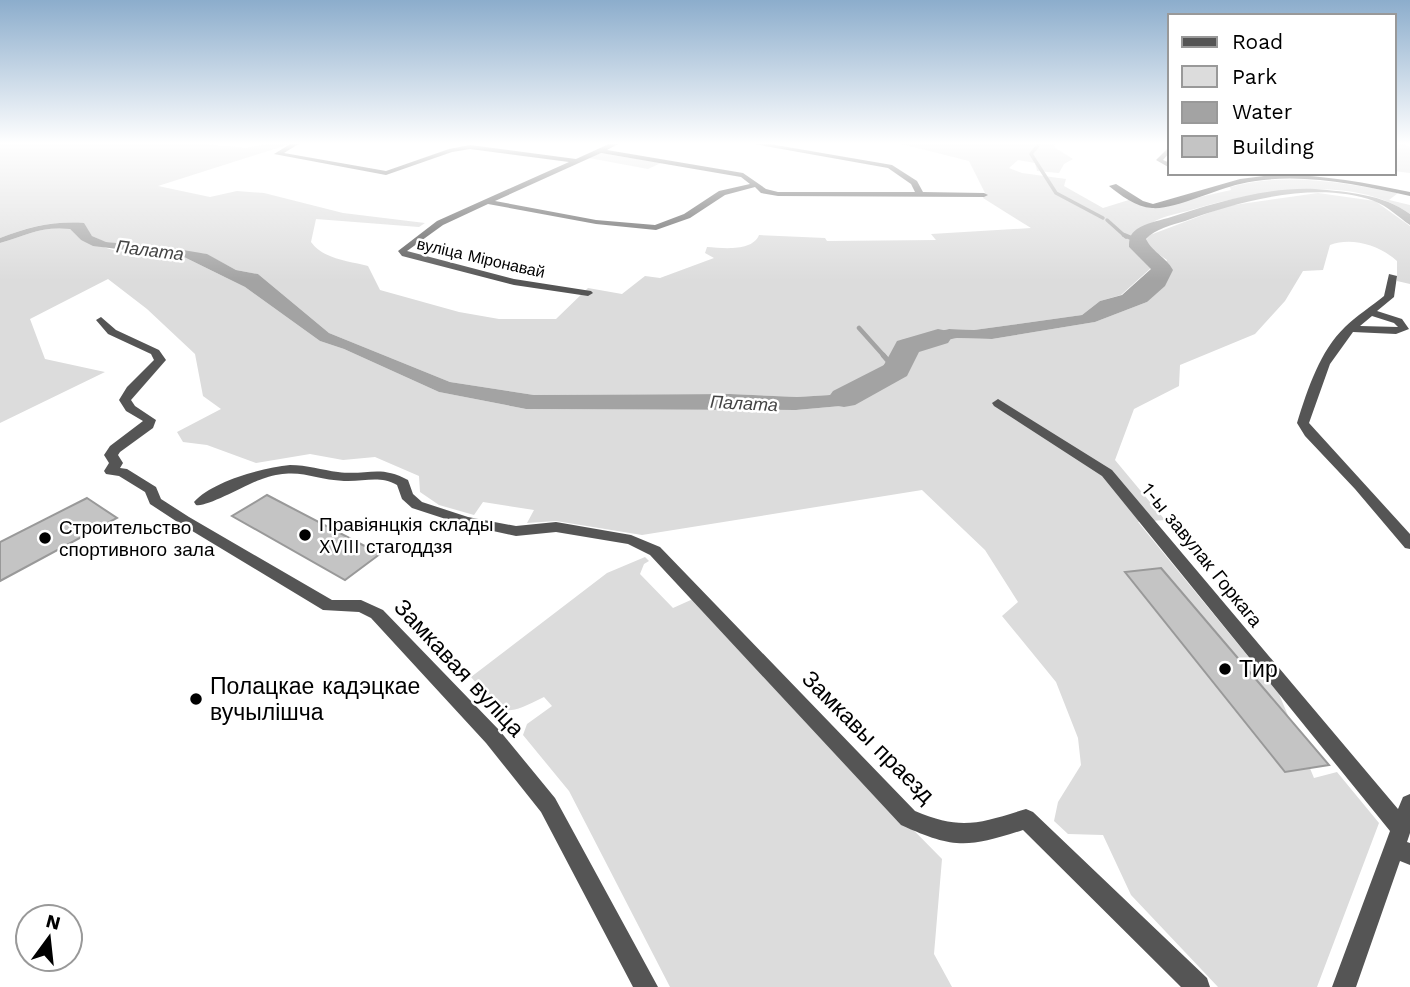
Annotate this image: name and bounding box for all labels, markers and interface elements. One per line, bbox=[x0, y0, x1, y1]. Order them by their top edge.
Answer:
legend bbox=[1168, 14, 1396, 175]
text: Road bbox=[1232, 29, 1283, 54]
text: Park bbox=[1232, 64, 1277, 89]
text: Water bbox=[1232, 99, 1293, 124]
text: Building bbox=[1232, 134, 1314, 159]
street label: вуліца Міронавай bbox=[415, 234, 547, 282]
water label: Палата bbox=[115, 235, 185, 265]
water label: Палата bbox=[710, 391, 778, 415]
street label: 1-ы завулак Горкага bbox=[1137, 478, 1267, 632]
place label: Правіянцкія склады XVIII стагоддзя bbox=[319, 513, 494, 558]
place label: Строительство спортивного зала bbox=[59, 516, 215, 561]
marker: Правіянцкія склады XVIII стагоддзя bbox=[297, 527, 313, 543]
marker: Строительство спортивного зала bbox=[37, 530, 53, 546]
street label: Замкавая вуліца bbox=[388, 594, 530, 742]
place label: Тир bbox=[1239, 656, 1278, 683]
marker: Тир bbox=[1217, 661, 1233, 677]
street label: Замкавы праезд bbox=[796, 665, 940, 809]
place label: Полацкае кадэцкае вучылішча bbox=[210, 673, 420, 726]
marker: Полацкае кадэцкае вучылішча bbox=[188, 691, 204, 707]
north arrow bbox=[14, 903, 84, 973]
text: N bbox=[43, 909, 63, 935]

